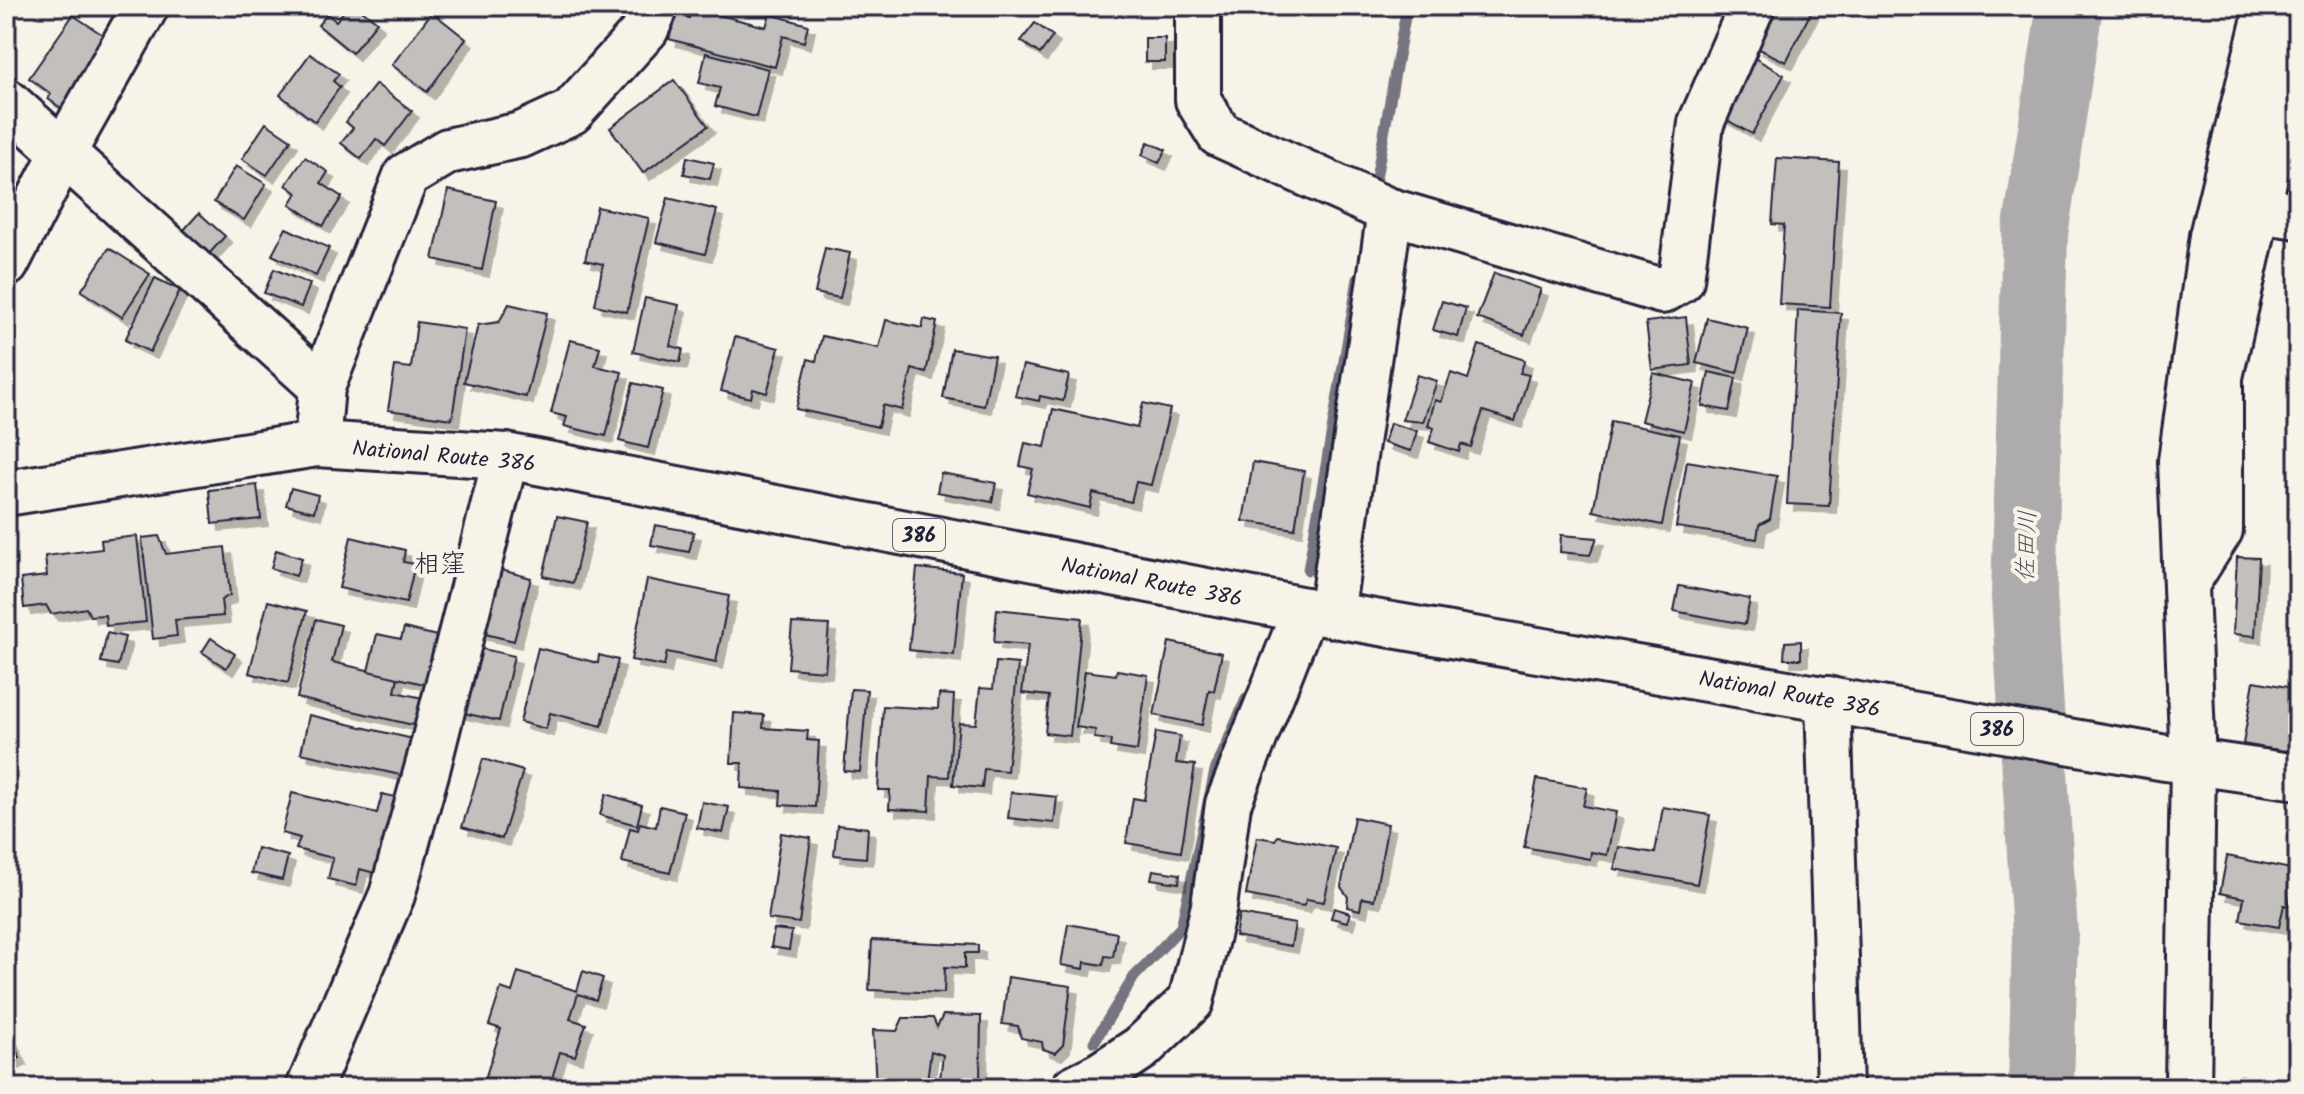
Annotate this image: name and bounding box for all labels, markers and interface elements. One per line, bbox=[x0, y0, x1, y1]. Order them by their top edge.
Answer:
street label: National Route 386 bbox=[351, 432, 537, 483]
water label: 佐田川 bbox=[2007, 509, 2048, 583]
road number: 386 bbox=[893, 519, 945, 551]
district label: 相窪 bbox=[414, 544, 466, 586]
street label: National Route 386 bbox=[1058, 549, 1245, 618]
street label: National Route 386 bbox=[1696, 662, 1883, 729]
road number: 386 bbox=[1971, 713, 2023, 745]

